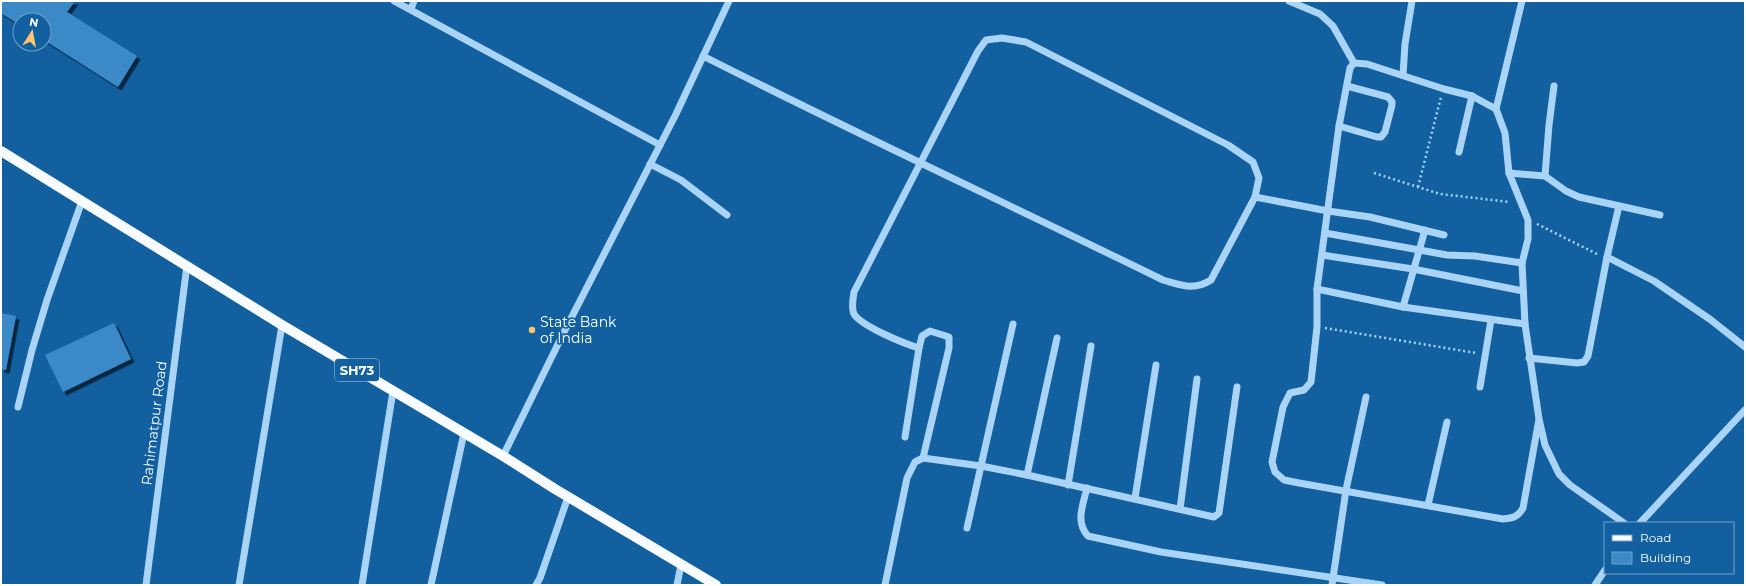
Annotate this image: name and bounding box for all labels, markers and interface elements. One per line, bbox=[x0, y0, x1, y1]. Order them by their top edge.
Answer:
north arrow bbox=[12, 12, 52, 52]
text: N bbox=[28, 14, 40, 30]
place label: State Bank of India bbox=[540, 313, 617, 347]
marker: State Bank of India bbox=[527, 325, 537, 335]
road number: SH73 bbox=[335, 359, 379, 381]
street label: Rahimatpur Road bbox=[137, 360, 171, 486]
legend bbox=[1604, 522, 1734, 574]
text: Road bbox=[1640, 530, 1671, 545]
text: Building bbox=[1640, 550, 1691, 565]

